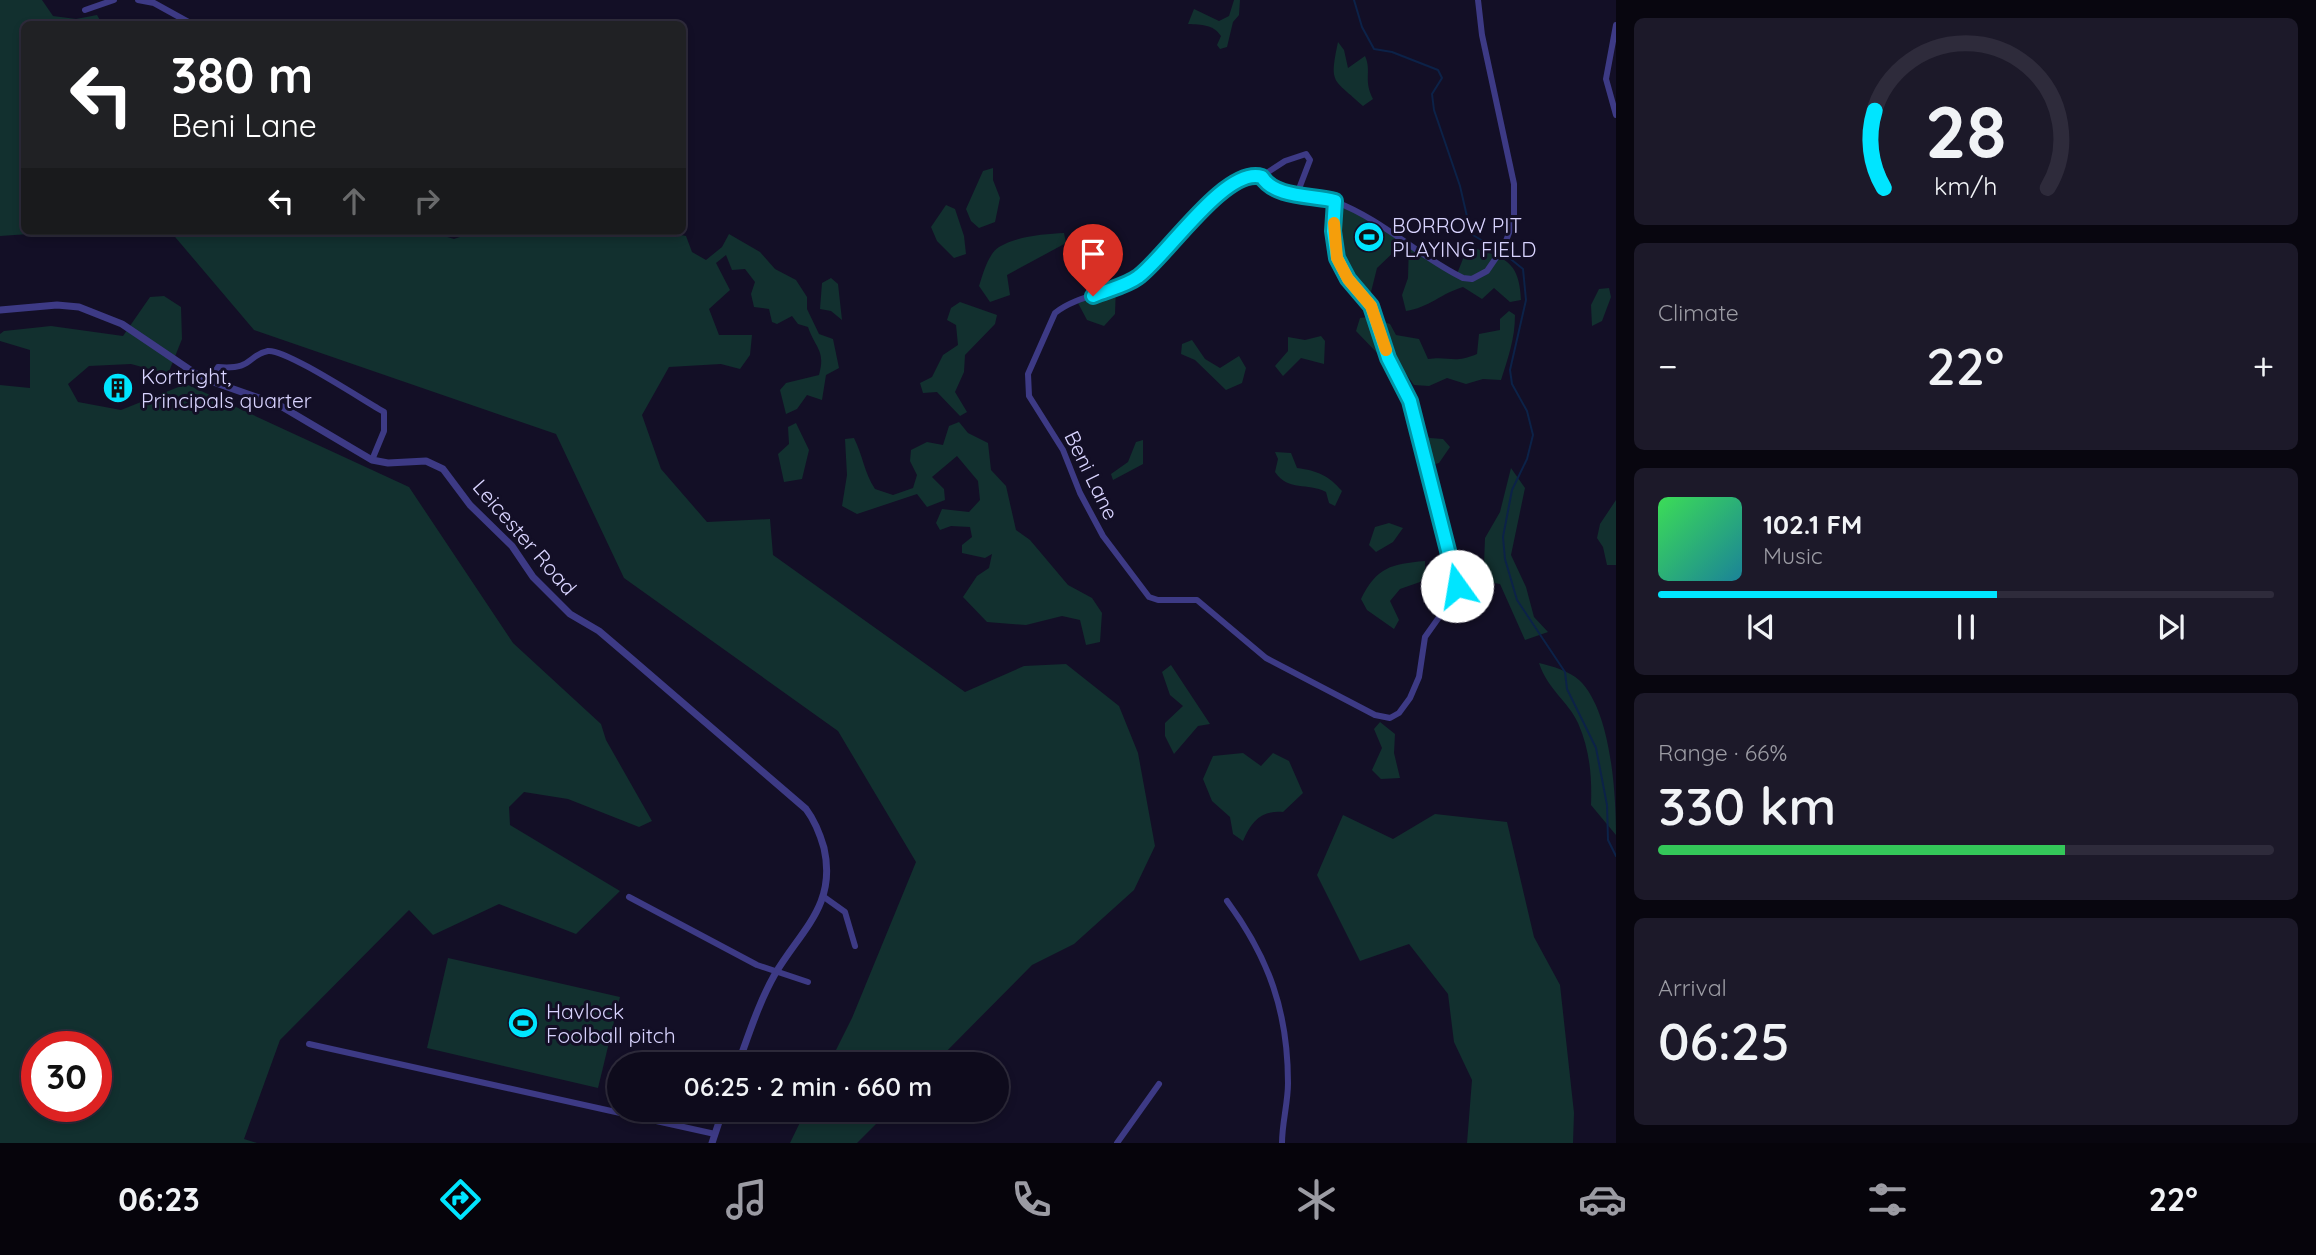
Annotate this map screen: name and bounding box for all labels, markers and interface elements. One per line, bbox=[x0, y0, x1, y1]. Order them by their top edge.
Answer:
text: 380 m bbox=[171, 44, 313, 105]
icon: left bbox=[56, 49, 147, 140]
text: 28 bbox=[1925, 85, 2007, 176]
text: Beni Lane bbox=[171, 105, 317, 145]
text: km/h bbox=[1934, 169, 1998, 200]
icon: left bbox=[262, 182, 300, 220]
icon: ahead bbox=[335, 182, 373, 220]
icon: right bbox=[408, 182, 446, 220]
place label: BORROW PIT PLAYING FIELD bbox=[1392, 212, 1536, 262]
sports icon: BORROW PIT PLAYING FIELD bbox=[1352, 220, 1386, 254]
pin bbox=[1063, 224, 1123, 296]
icon: arrive bbox=[1074, 235, 1112, 273]
text: Climate bbox=[1658, 298, 1739, 327]
text: 22° bbox=[1926, 333, 2004, 398]
text: − bbox=[1658, 342, 1678, 390]
text: + bbox=[2253, 342, 2274, 390]
place label: Kortright, Principals quarter bbox=[141, 363, 312, 413]
building icon: Kortright, Principals quarter bbox=[101, 371, 135, 405]
street label: Beni Lane bbox=[1059, 426, 1125, 524]
street label: Leicester Road bbox=[468, 474, 582, 600]
text: 102.1 FM bbox=[1763, 508, 1862, 541]
text: Music bbox=[1763, 541, 1823, 570]
position arrow bbox=[1420, 549, 1494, 623]
icon: previous bbox=[1742, 608, 1780, 646]
icon: pause bbox=[1947, 608, 1985, 646]
icon: next bbox=[2152, 608, 2190, 646]
text: Range · 66% bbox=[1658, 738, 1787, 767]
text: 330 km bbox=[1658, 773, 1836, 838]
text: Arrival bbox=[1658, 973, 1727, 1002]
place label: Havlock Foolball pitch bbox=[546, 998, 676, 1048]
sports icon: Havlock Foolball pitch bbox=[506, 1006, 540, 1040]
text: 06:25 bbox=[1658, 1008, 1790, 1073]
speed limit sign: 30 bbox=[21, 1031, 112, 1122]
text: 06:25 · 2 min · 660 m bbox=[684, 1070, 932, 1103]
icon: directions bbox=[436, 1175, 485, 1224]
icon: music bbox=[722, 1175, 771, 1224]
icon: phone bbox=[1007, 1175, 1056, 1224]
icon: climate bbox=[1292, 1175, 1341, 1224]
icon: car bbox=[1578, 1175, 1627, 1224]
icon: filters bbox=[1863, 1175, 1912, 1224]
text: 06:23 bbox=[118, 1179, 200, 1219]
text: 22° bbox=[2149, 1179, 2198, 1219]

